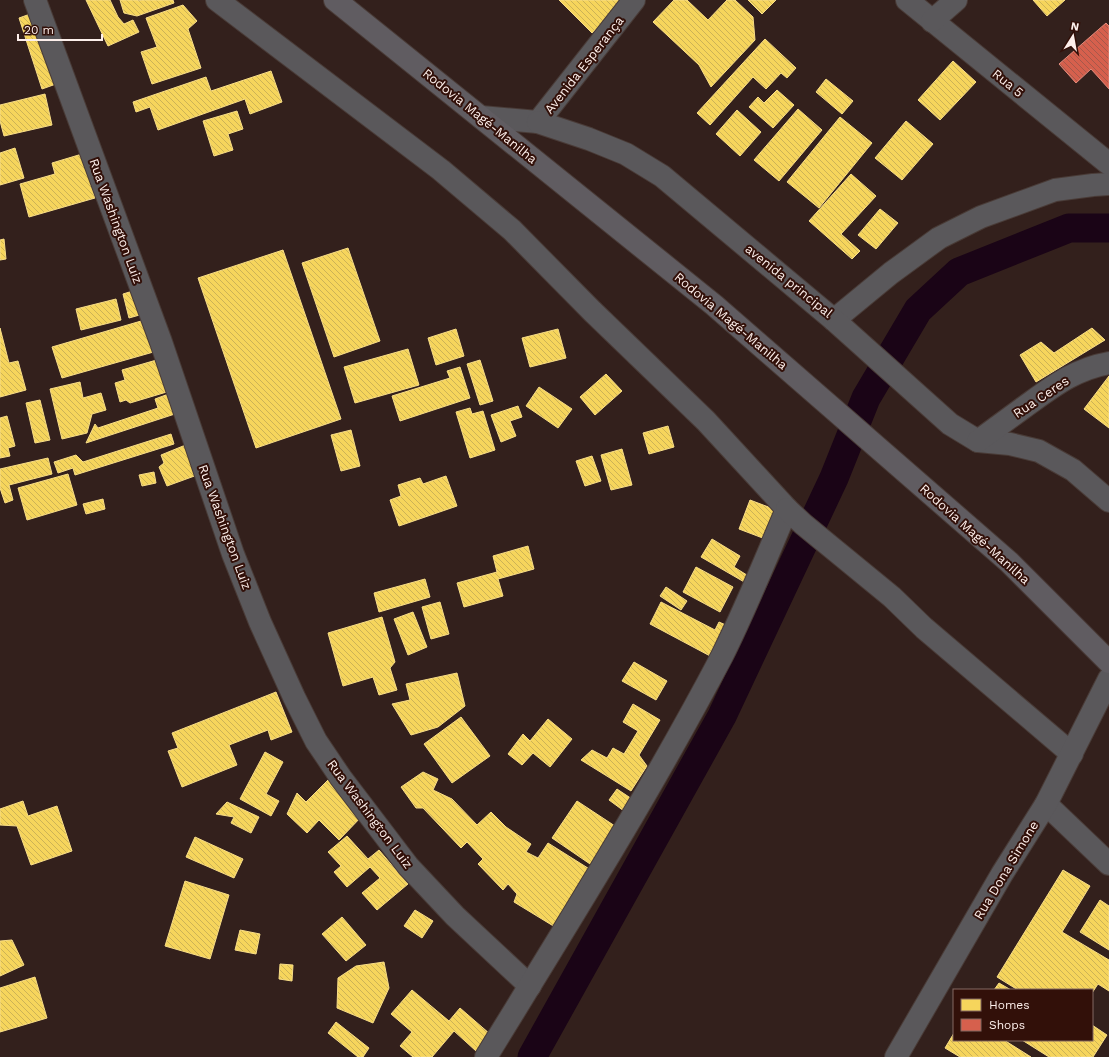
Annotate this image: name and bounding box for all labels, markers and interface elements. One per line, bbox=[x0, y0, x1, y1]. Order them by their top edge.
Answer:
street label: Avenida Esperança bbox=[541, 13, 627, 117]
scale bar bbox=[18, 16, 102, 42]
north arrow bbox=[1053, 16, 1093, 56]
text: N bbox=[1070, 20, 1080, 34]
text: 20 m bbox=[24, 23, 54, 37]
street label: Rodovia Magé-Manilha bbox=[420, 65, 541, 167]
street label: Rua 5 bbox=[989, 66, 1027, 100]
street label: Rua Washington Luiz bbox=[86, 156, 146, 286]
street label: avenida principal bbox=[742, 241, 836, 321]
street label: Rodovia Magé-Manilha bbox=[672, 269, 791, 373]
street label: Rua Ceres bbox=[1010, 373, 1072, 421]
street label: Rua Washington Luiz bbox=[195, 462, 255, 592]
street label: Rodovia Magé-Manilha bbox=[917, 481, 1033, 588]
street label: Rua Washington Luiz bbox=[324, 757, 416, 871]
street label: Rua Dona Simone bbox=[971, 818, 1041, 922]
legend bbox=[953, 989, 1093, 1041]
text: Homes bbox=[989, 998, 1030, 1012]
text: Shops bbox=[989, 1018, 1025, 1032]

